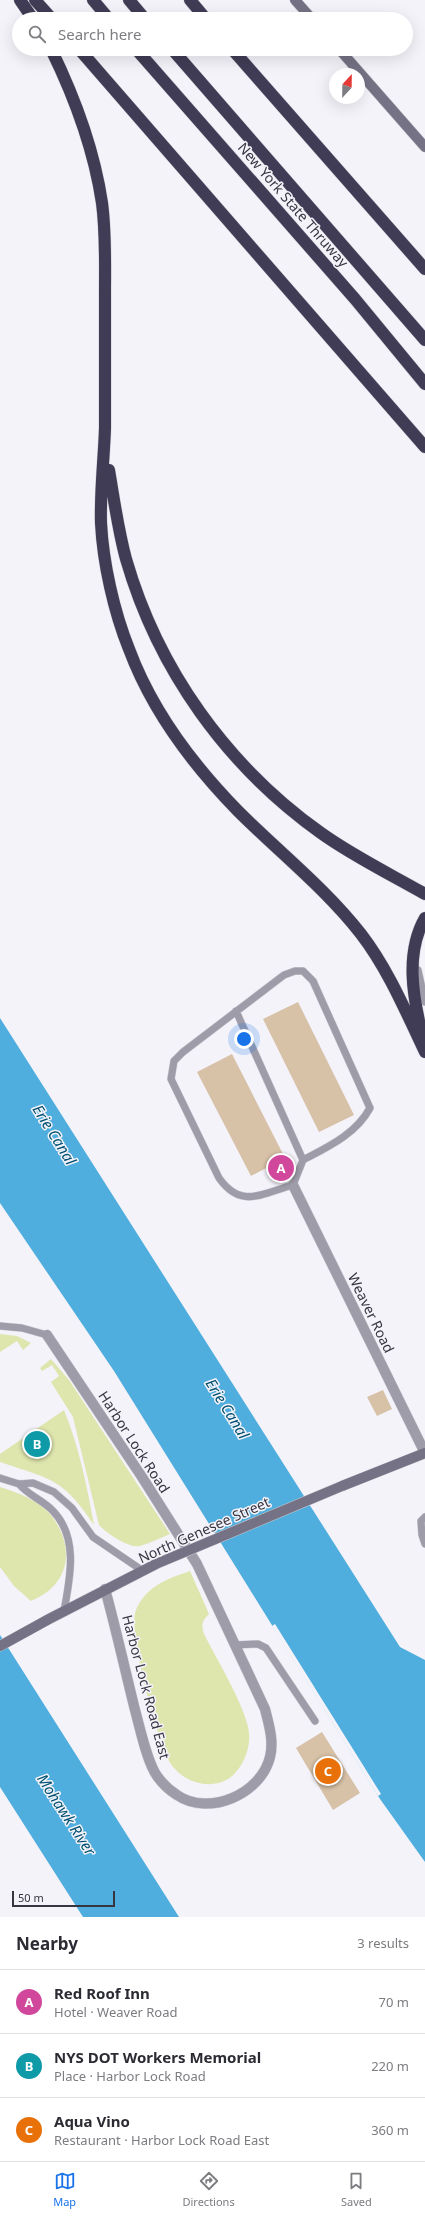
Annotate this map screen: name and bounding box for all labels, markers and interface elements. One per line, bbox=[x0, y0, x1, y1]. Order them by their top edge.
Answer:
search box bbox=[12, 12, 413, 56]
icon: search bbox=[26, 23, 48, 45]
text: Search here bbox=[58, 24, 141, 44]
north arrow bbox=[329, 68, 365, 104]
street label: New York State Thruway bbox=[234, 138, 353, 272]
your location bbox=[234, 1029, 254, 1049]
water label: Erie Canal bbox=[29, 1101, 82, 1169]
pin: A bbox=[268, 1153, 294, 1183]
street label: Weaver Road bbox=[344, 1270, 399, 1356]
water label: Erie Canal bbox=[202, 1375, 255, 1443]
street label: Harbor Lock Road bbox=[94, 1387, 174, 1496]
pin: B bbox=[24, 1429, 50, 1459]
street label: North Genesee Street bbox=[135, 1492, 273, 1567]
street label: Harbor Lock Road East bbox=[118, 1613, 175, 1761]
pin: C bbox=[315, 1756, 341, 1786]
water label: Mohawk River bbox=[33, 1770, 101, 1860]
scale bar bbox=[12, 1889, 115, 1908]
text: 50 m bbox=[18, 1890, 44, 1905]
text: Nearby bbox=[16, 1932, 78, 1955]
text: 3 results bbox=[357, 1934, 409, 1952]
text: Red Roof Inn bbox=[54, 1983, 150, 2003]
text: A bbox=[25, 1993, 34, 2011]
text: 70 m bbox=[379, 1993, 409, 2011]
text: Hotel · Weaver Road bbox=[54, 2003, 178, 2021]
text: NYS DOT Workers Memorial bbox=[54, 2047, 261, 2067]
text: B bbox=[25, 2057, 33, 2075]
text: 220 m bbox=[371, 2057, 409, 2075]
text: Place · Harbor Lock Road bbox=[54, 2067, 206, 2085]
text: Aqua Vino bbox=[54, 2111, 130, 2131]
text: C bbox=[25, 2121, 33, 2139]
text: 360 m bbox=[371, 2121, 409, 2139]
text: Restaurant · Harbor Lock Road East bbox=[54, 2131, 269, 2149]
tab: Map bbox=[53, 2170, 76, 2209]
tab: Directions bbox=[182, 2170, 235, 2209]
tab: Saved bbox=[341, 2170, 372, 2209]

